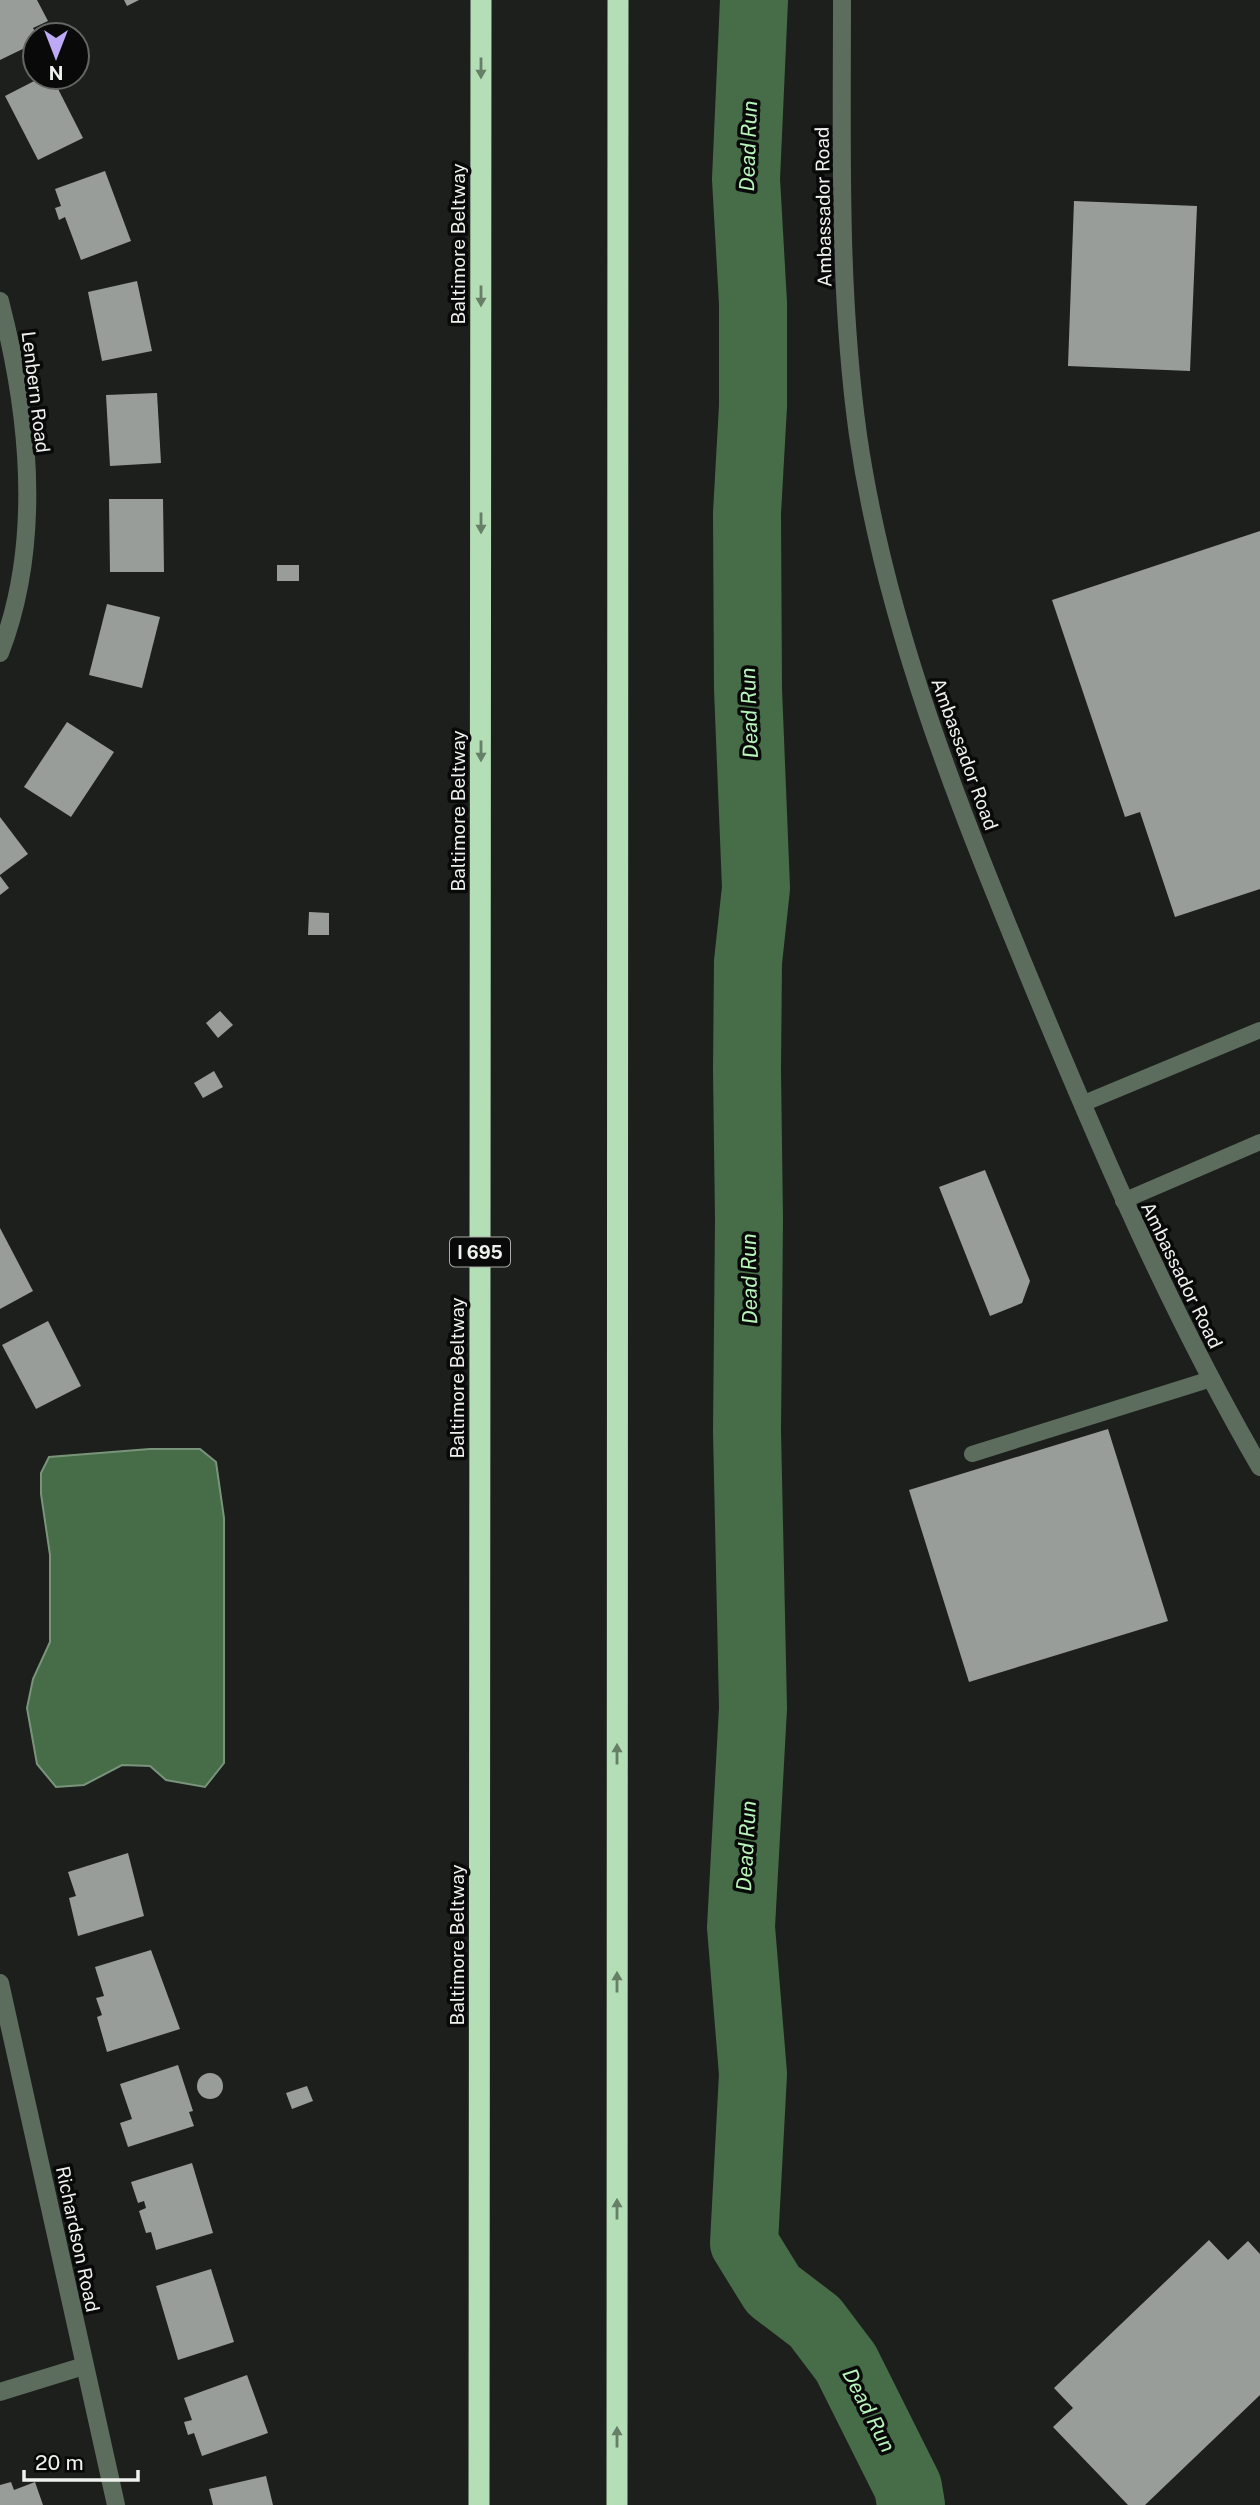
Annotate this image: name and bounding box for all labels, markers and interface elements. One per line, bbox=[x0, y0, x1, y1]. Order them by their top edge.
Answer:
north arrow bbox=[21, 21, 91, 91]
one-way arrow bbox=[475, 57, 487, 79]
text: N bbox=[49, 62, 63, 84]
water label: Dead Run bbox=[734, 100, 762, 192]
street label: Ambassador Road bbox=[811, 127, 835, 287]
street label: Baltimore Beltway bbox=[447, 163, 469, 325]
one-way arrow bbox=[475, 285, 487, 307]
street label: Lenbern Road bbox=[18, 330, 54, 454]
one-way arrow bbox=[475, 512, 487, 534]
water label: Dead Run bbox=[735, 667, 763, 759]
street label: Ambassador Road bbox=[927, 675, 1003, 833]
street label: Baltimore Beltway bbox=[447, 730, 469, 892]
one-way arrow bbox=[475, 740, 487, 762]
street label: Ambassador Road bbox=[1137, 1198, 1227, 1352]
water label: Dead Run bbox=[736, 1233, 762, 1325]
road number: I 695 bbox=[450, 1238, 510, 1266]
street label: Baltimore Beltway bbox=[446, 1297, 468, 1459]
one-way arrow bbox=[611, 1743, 623, 1765]
water label: Dead Run bbox=[731, 1800, 761, 1892]
street label: Baltimore Beltway bbox=[446, 1864, 468, 2026]
one-way arrow bbox=[611, 1971, 623, 1993]
street label: Richardson Road bbox=[52, 2164, 104, 2314]
one-way arrow bbox=[611, 2198, 623, 2220]
water label: Dead Run bbox=[837, 2364, 901, 2456]
one-way arrow bbox=[611, 2426, 623, 2448]
scale bar bbox=[24, 2438, 138, 2482]
text: 20 m bbox=[35, 2450, 84, 2475]

